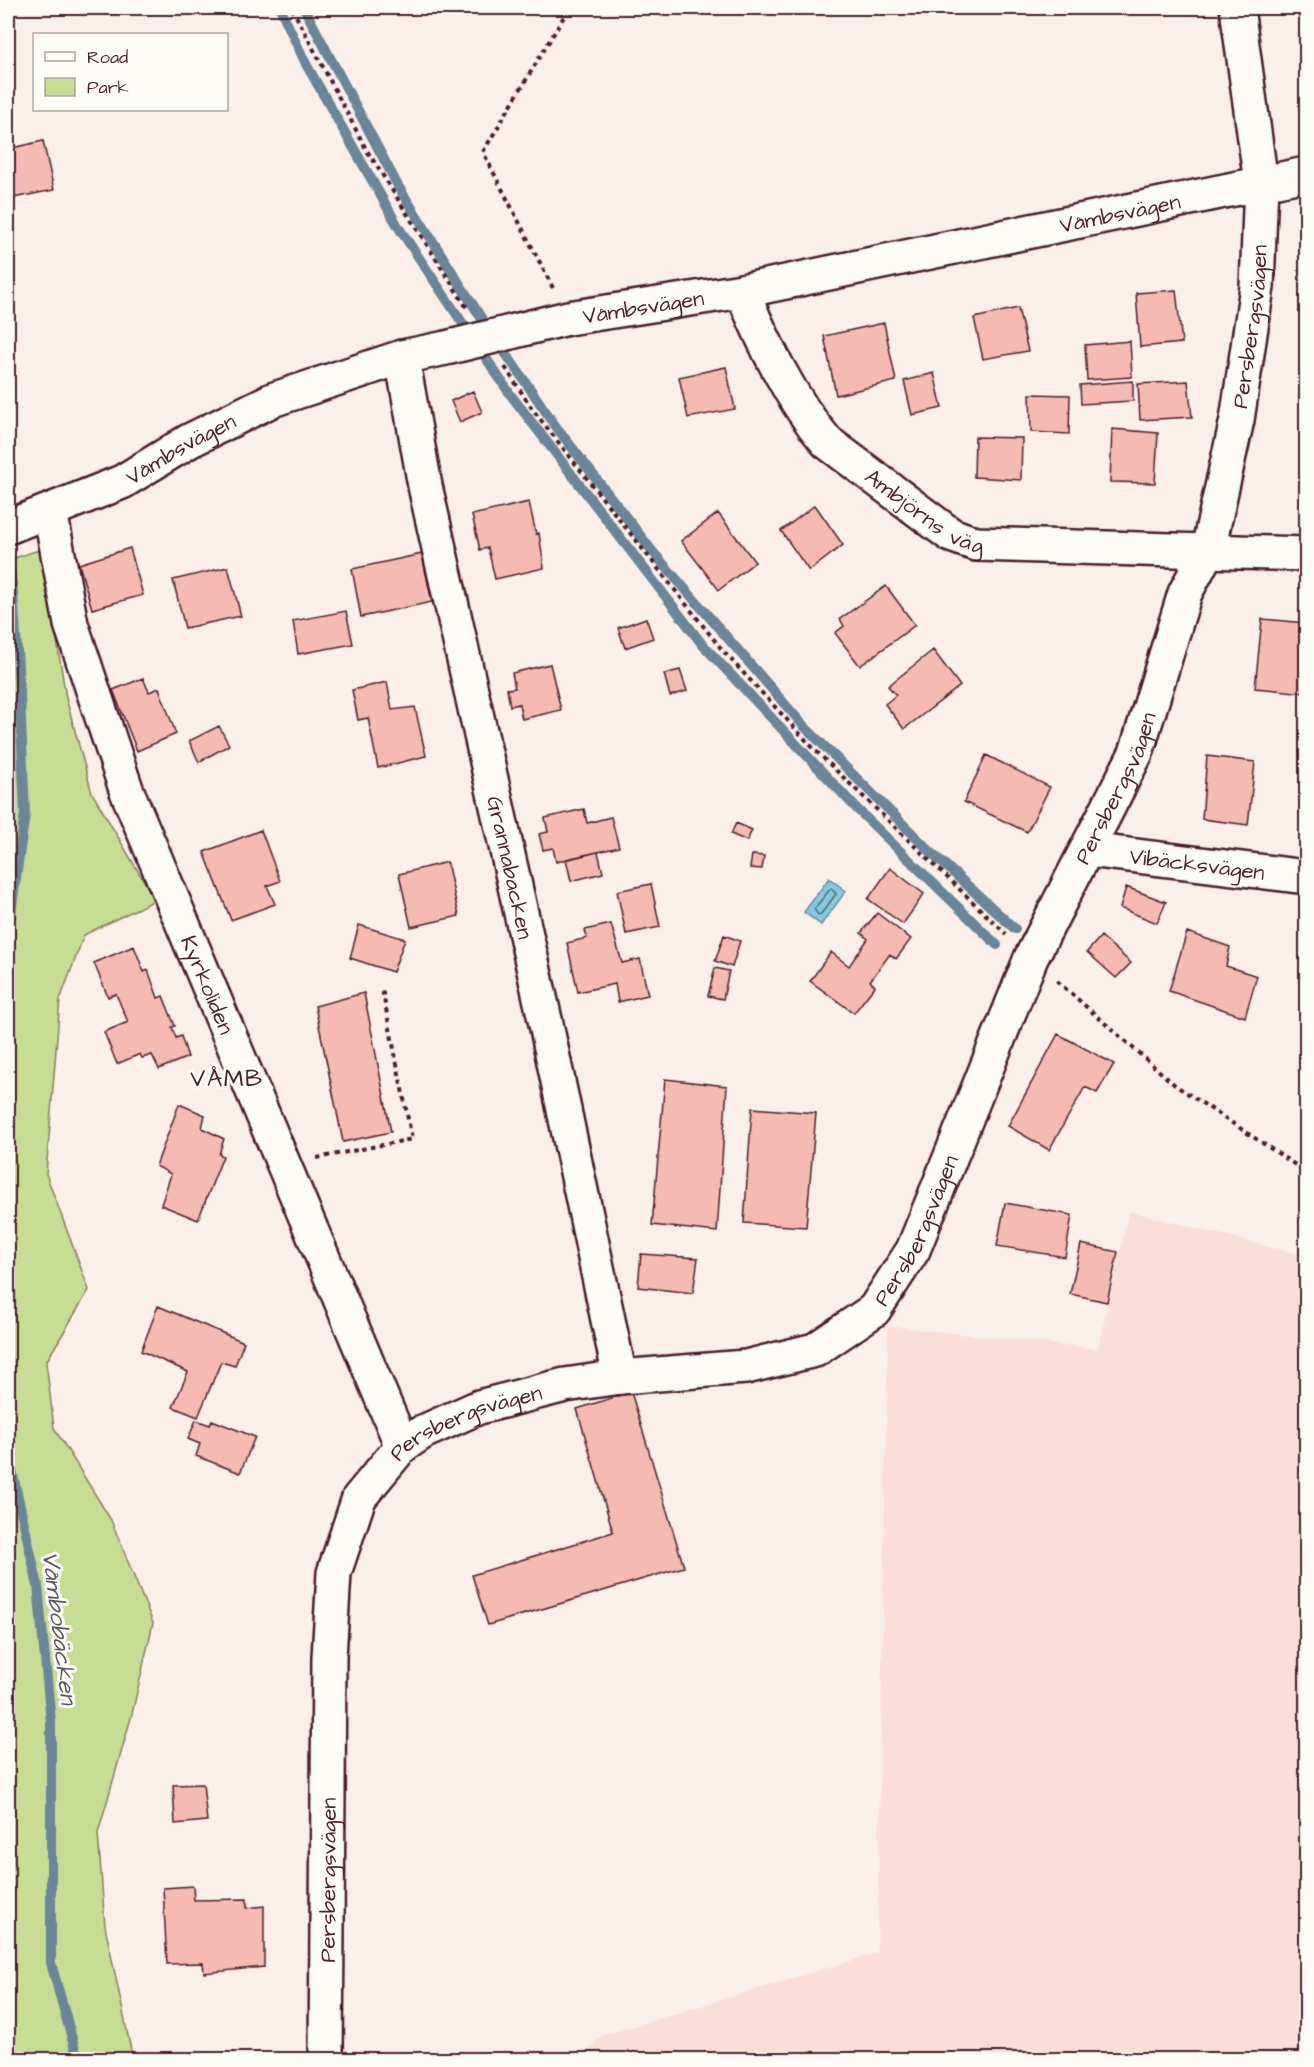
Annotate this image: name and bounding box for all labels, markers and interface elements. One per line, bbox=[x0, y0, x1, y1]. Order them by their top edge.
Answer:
legend bbox=[33, 33, 228, 111]
text: Road bbox=[87, 45, 128, 70]
text: Park bbox=[87, 75, 129, 100]
street label: Våmbsvägen bbox=[1057, 186, 1183, 242]
street label: Persbergsvägen bbox=[1225, 244, 1276, 411]
street label: Våmbsvägen bbox=[581, 283, 706, 333]
street label: Våmbsvägen bbox=[120, 406, 241, 493]
street label: Ambjörns väg bbox=[858, 462, 983, 562]
street label: Persbergsvägen bbox=[1068, 709, 1165, 870]
street label: Grannabacken bbox=[478, 793, 540, 942]
street label: Vibäcksvägen bbox=[1128, 841, 1266, 889]
street label: Kyrkoliden bbox=[172, 931, 241, 1039]
district label: VÅMB bbox=[190, 1062, 264, 1096]
street label: Persbergsvägen bbox=[867, 1151, 967, 1312]
street label: Persbergsvägen bbox=[382, 1378, 545, 1468]
water label: Våmbobäcken bbox=[33, 1550, 85, 1708]
street label: Persbergsvägen bbox=[313, 1798, 346, 1963]

